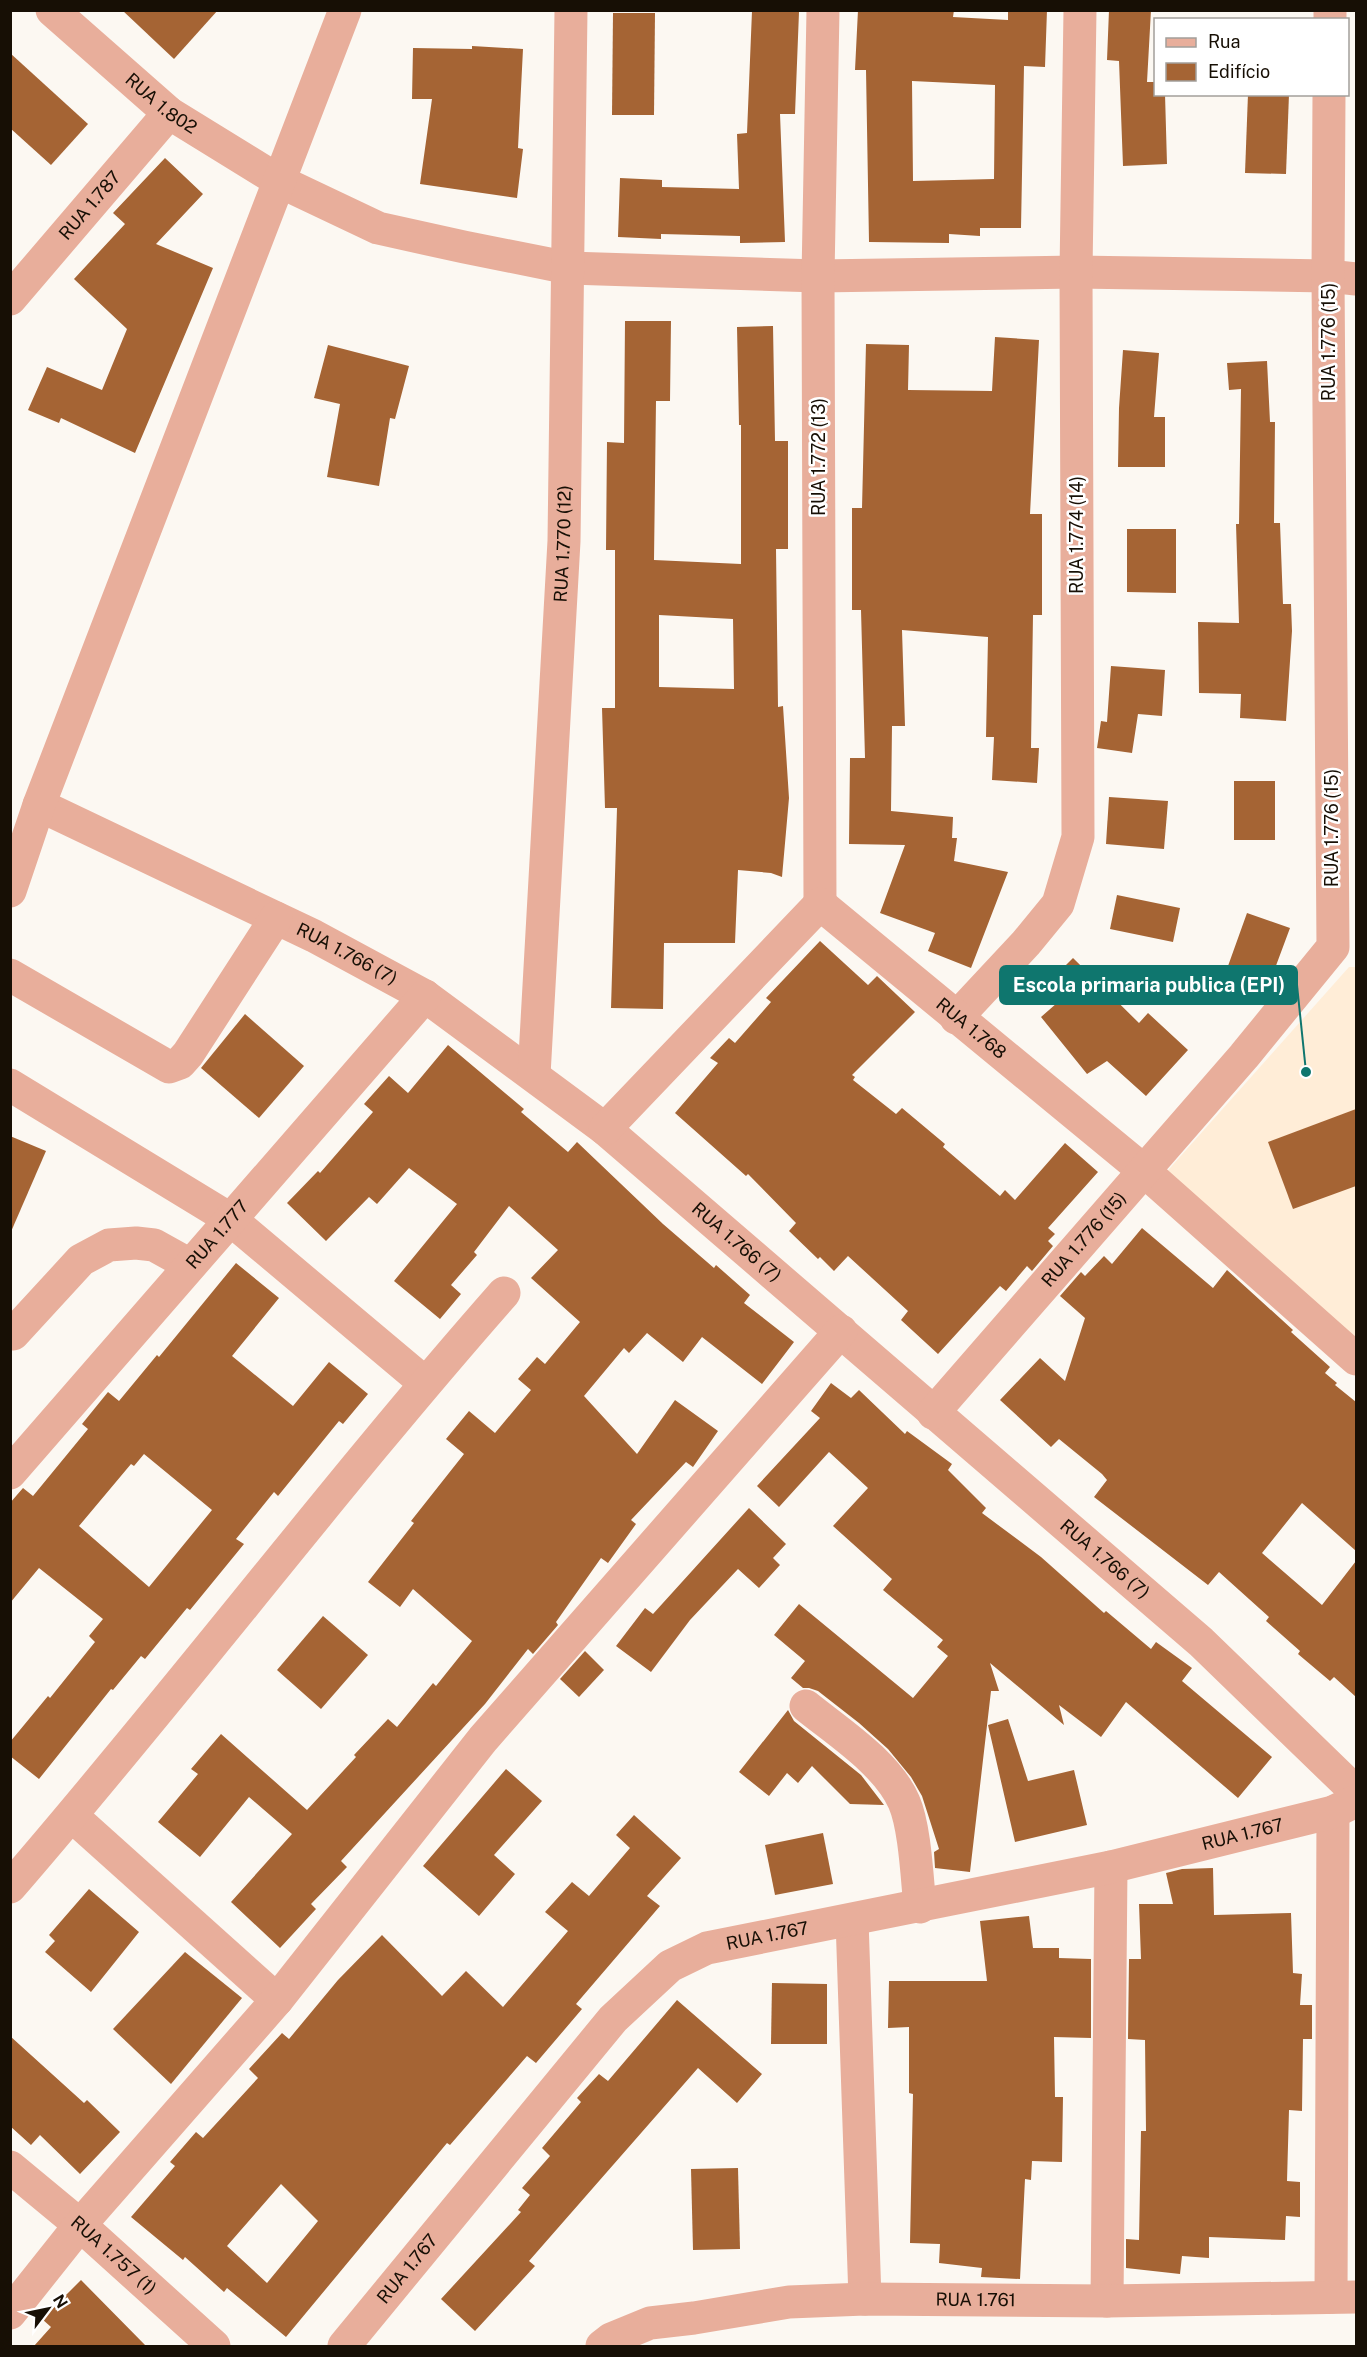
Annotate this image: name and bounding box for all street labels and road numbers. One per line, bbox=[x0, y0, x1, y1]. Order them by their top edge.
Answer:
street label: RUA 1.802 bbox=[121, 69, 201, 138]
street label: RUA 1.787 bbox=[54, 166, 125, 244]
street label: RUA 1.776 (15) bbox=[1318, 283, 1339, 401]
street label: RUA 1.772 (13) bbox=[808, 398, 829, 516]
street label: RUA 1.774 (14) bbox=[1066, 476, 1087, 594]
street label: RUA 1.770 (12) bbox=[550, 485, 575, 603]
street label: RUA 1.776 (15) bbox=[1321, 769, 1342, 887]
street label: RUA 1.766 (7) bbox=[293, 918, 401, 989]
street label: RUA 1.768 bbox=[932, 993, 1011, 1063]
street label: RUA 1.776 (15) bbox=[1037, 1188, 1131, 1291]
street label: RUA 1.777 bbox=[181, 1196, 253, 1273]
street label: RUA 1.766 (7) bbox=[688, 1198, 786, 1286]
street label: RUA 1.766 (7) bbox=[1056, 1515, 1154, 1603]
street label: RUA 1.767 bbox=[1199, 1814, 1286, 1854]
street label: RUA 1.767 bbox=[724, 1917, 810, 1954]
street label: RUA 1.757 (1) bbox=[67, 2211, 161, 2299]
street label: RUA 1.767 bbox=[372, 2229, 442, 2307]
street label: RUA 1.761 bbox=[935, 2289, 1016, 2310]

